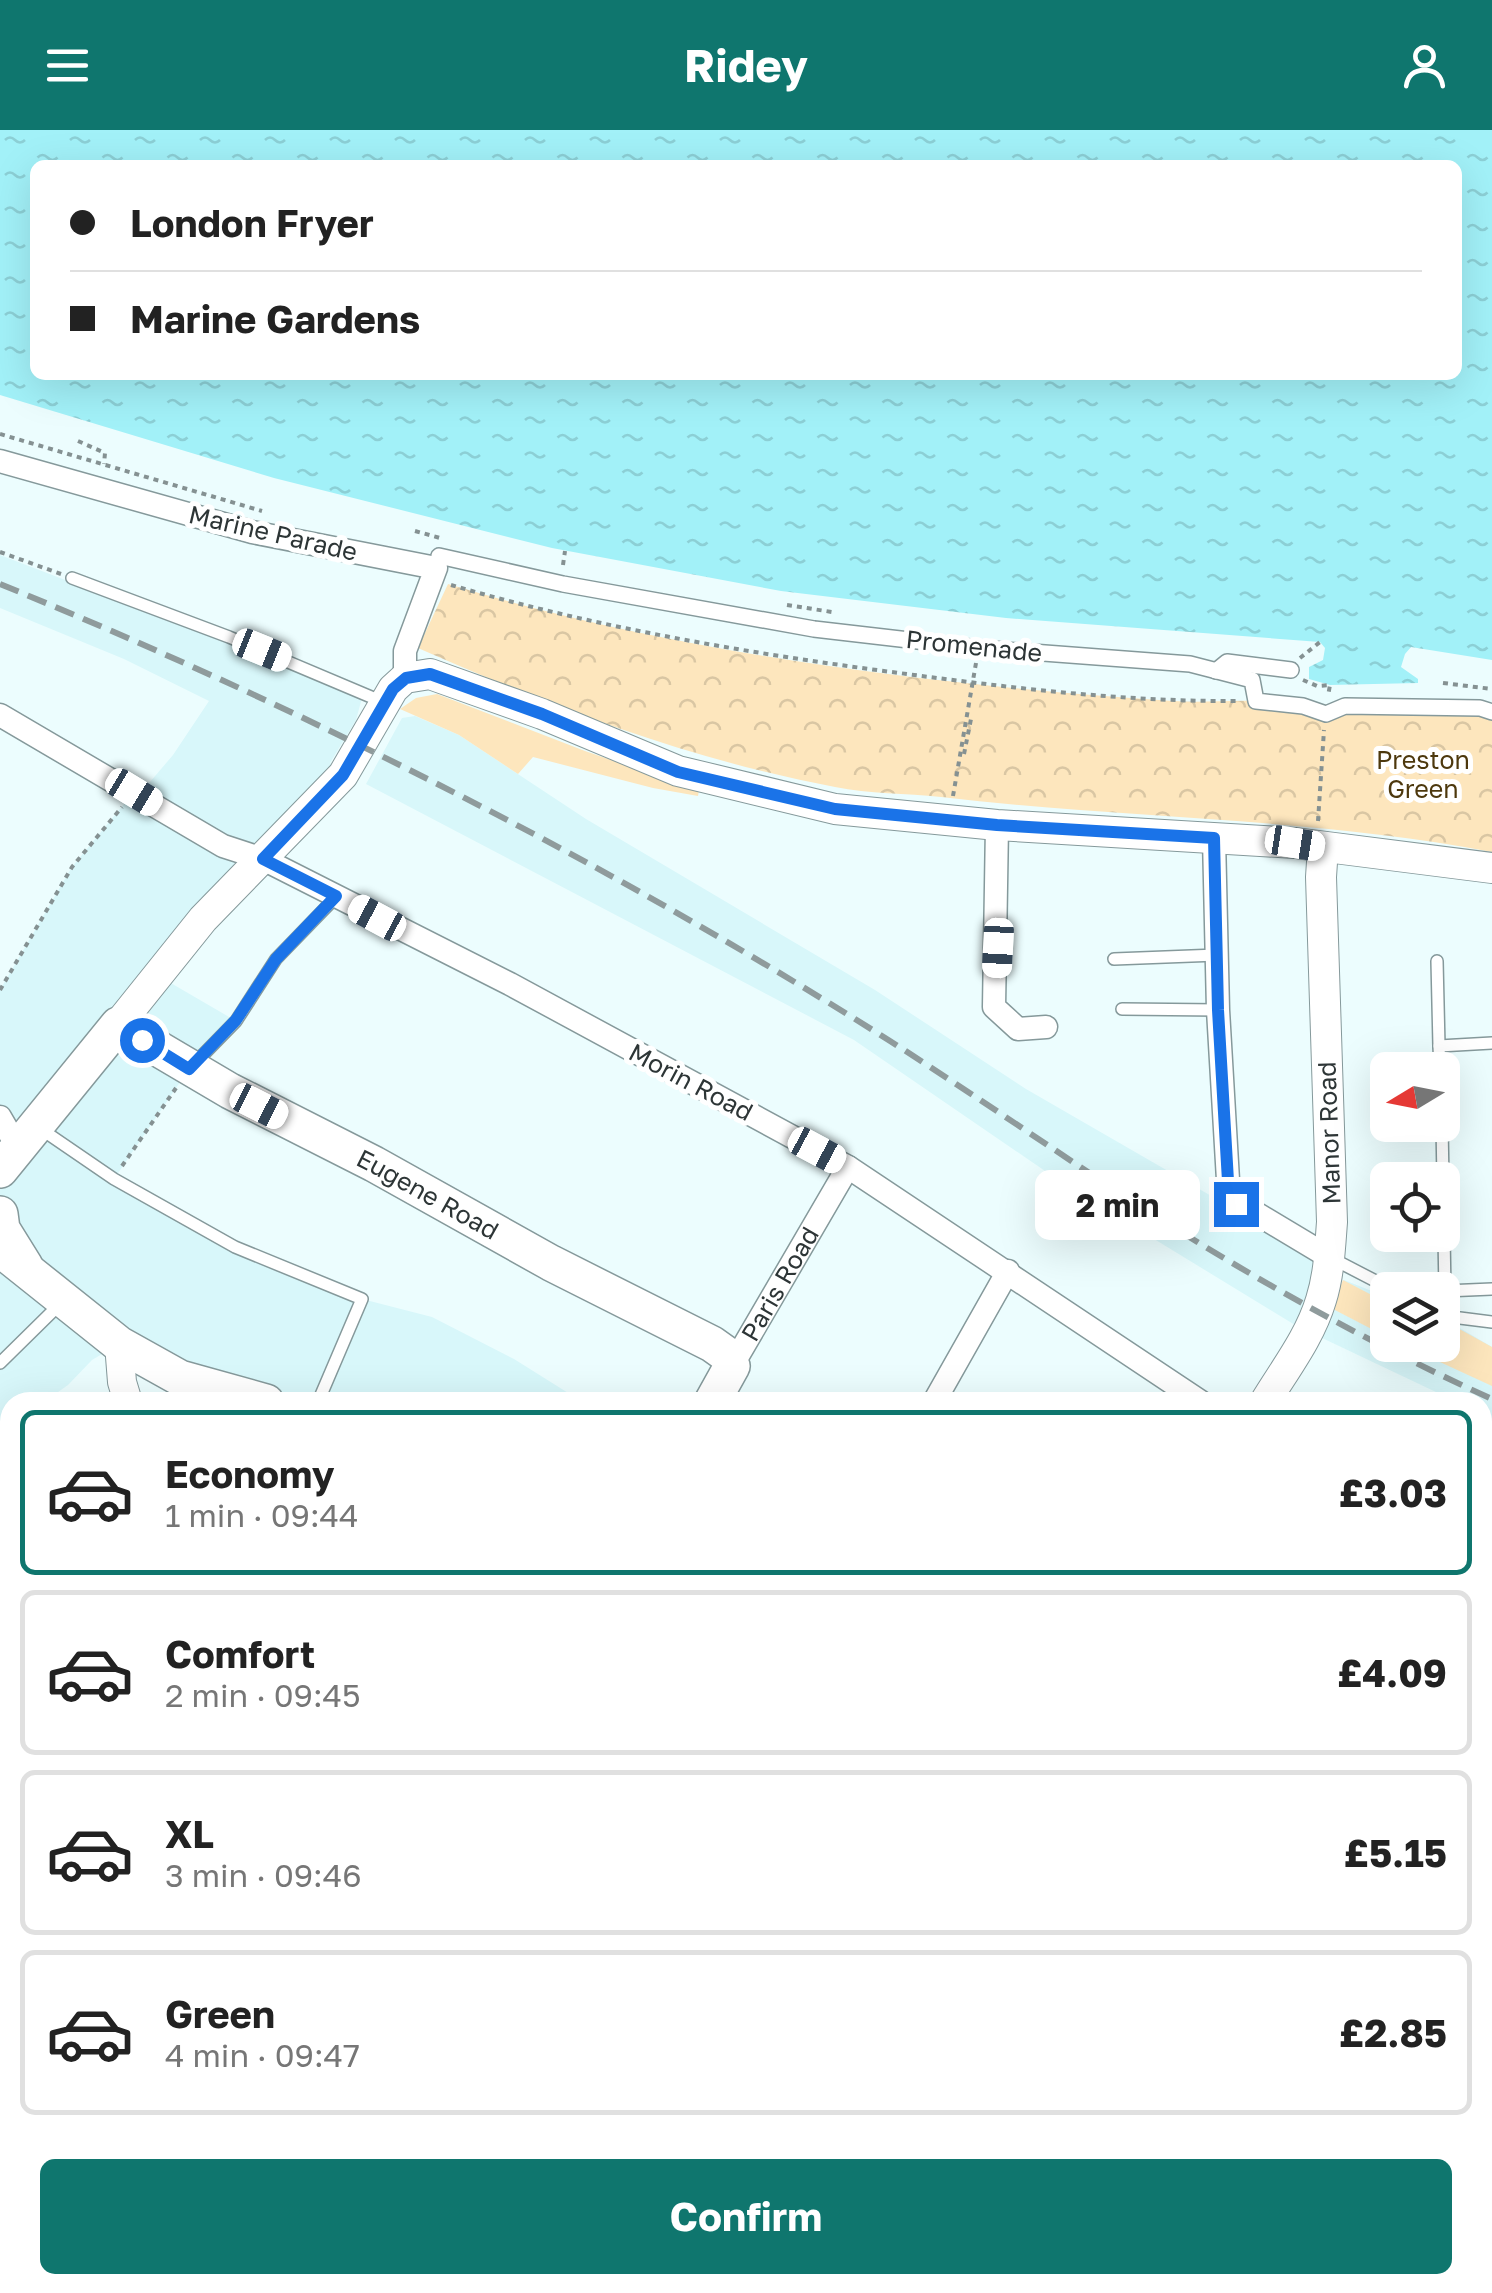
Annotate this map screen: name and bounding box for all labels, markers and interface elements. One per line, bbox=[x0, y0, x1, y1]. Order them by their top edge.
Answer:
icon: menu bbox=[40, 38, 95, 93]
text: Ridey bbox=[684, 38, 808, 92]
icon: person bbox=[1397, 38, 1452, 93]
text: London Fryer bbox=[130, 200, 374, 245]
text: Marine Gardens bbox=[130, 296, 420, 341]
street label: Marine Parade bbox=[186, 498, 360, 567]
street label: Promenade bbox=[904, 623, 1044, 668]
car bbox=[229, 625, 295, 675]
park label: Preston Green bbox=[1376, 744, 1470, 804]
car bbox=[101, 764, 167, 820]
car bbox=[1263, 823, 1327, 863]
car bbox=[343, 891, 411, 945]
car bbox=[981, 917, 1015, 979]
route start bbox=[120, 1018, 165, 1063]
street label: Morin Road bbox=[624, 1036, 758, 1127]
north arrow bbox=[1370, 1052, 1460, 1142]
map controls bbox=[1370, 1052, 1460, 1362]
street label: Manor Road bbox=[1311, 1061, 1346, 1205]
car bbox=[225, 1079, 293, 1133]
car bbox=[783, 1123, 851, 1177]
street label: Eugene Road bbox=[352, 1142, 504, 1246]
button: locate bbox=[1370, 1162, 1460, 1252]
callout: 2 min bbox=[1036, 1169, 1201, 1239]
route end bbox=[1214, 1182, 1259, 1227]
text: 2 min bbox=[1076, 1186, 1159, 1224]
street label: Paris Road bbox=[734, 1221, 825, 1347]
button: layers bbox=[1370, 1272, 1460, 1362]
icon: car bbox=[45, 1448, 135, 1538]
text: Economy bbox=[165, 1451, 334, 1496]
text: £3.03 bbox=[1339, 1470, 1447, 1515]
text: 1 min · 09:44 bbox=[165, 1496, 359, 1534]
icon: car bbox=[45, 1628, 135, 1718]
text: Comfort bbox=[165, 1631, 315, 1676]
text: £4.09 bbox=[1337, 1650, 1447, 1695]
text: 2 min · 09:45 bbox=[165, 1676, 361, 1714]
icon: car bbox=[45, 1808, 135, 1898]
text: XL bbox=[165, 1811, 214, 1856]
text: £5.15 bbox=[1344, 1830, 1447, 1875]
text: 3 min · 09:46 bbox=[165, 1856, 362, 1894]
icon: car bbox=[45, 1988, 135, 2078]
text: Green bbox=[165, 1991, 275, 2036]
text: £2.85 bbox=[1339, 2010, 1447, 2055]
text: 4 min · 09:47 bbox=[165, 2036, 360, 2074]
button: Confirm bbox=[40, 2159, 1452, 2274]

